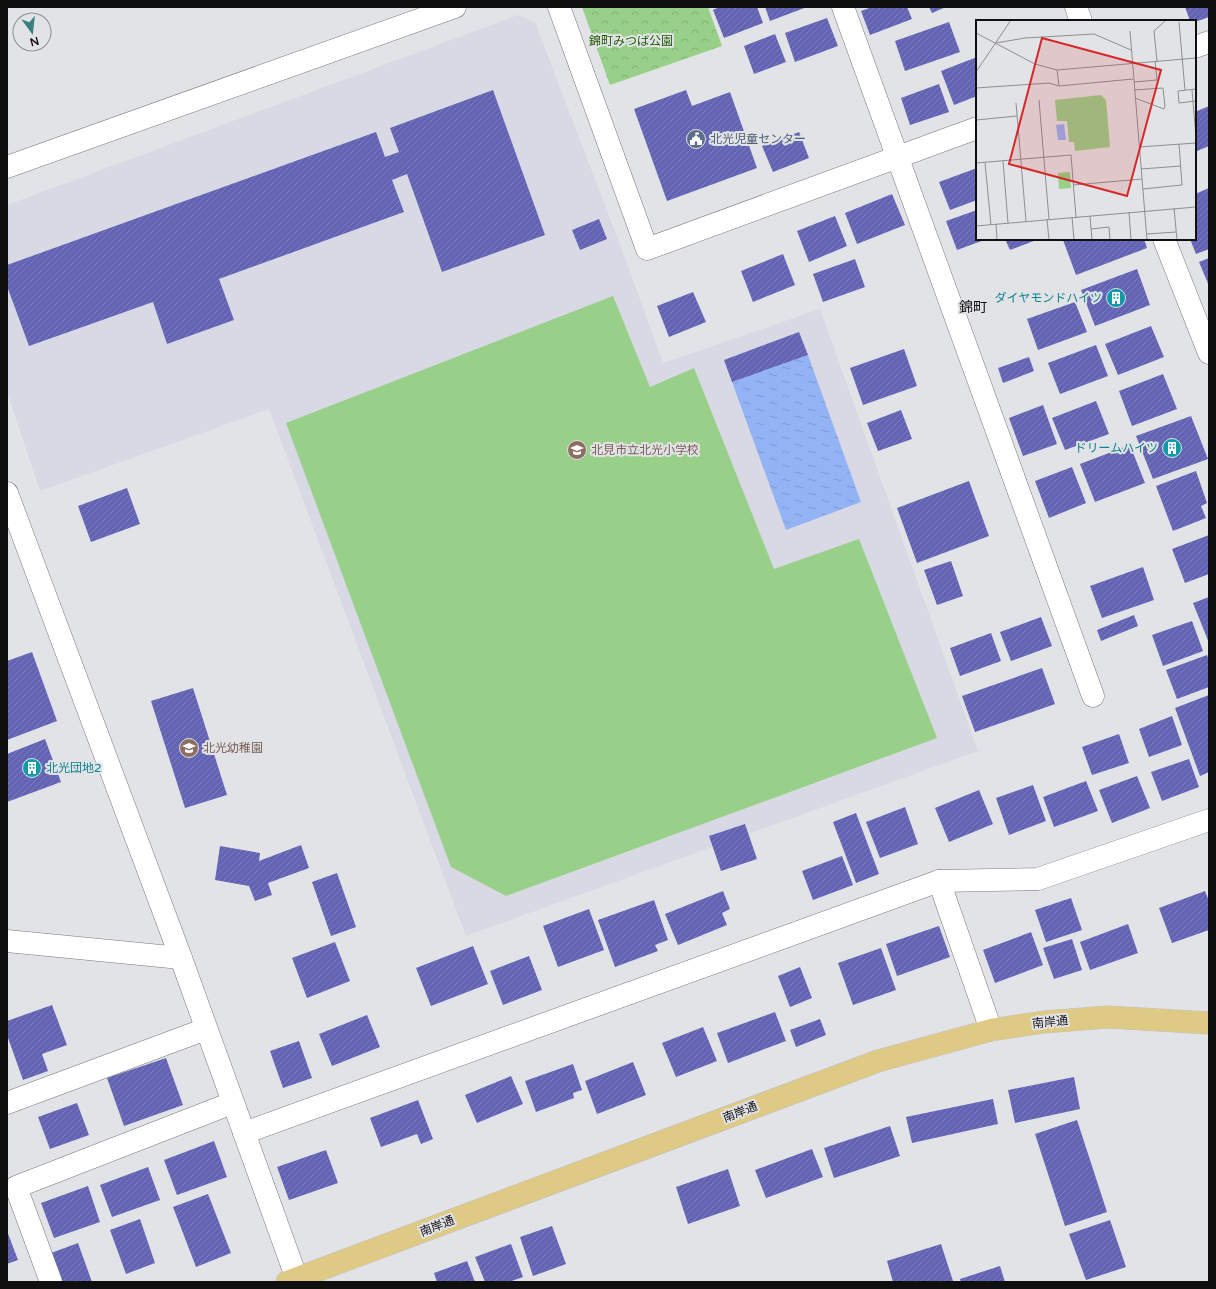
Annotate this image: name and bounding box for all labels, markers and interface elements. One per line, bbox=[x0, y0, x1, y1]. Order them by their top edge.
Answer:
north arrow bbox=[12, 12, 52, 52]
inset map bbox=[976, 20, 1196, 240]
text: N bbox=[29, 34, 40, 49]
park label: 錦町みつば公園 bbox=[589, 34, 673, 48]
public building icon: 北光児童センター bbox=[685, 128, 707, 150]
place label: 北光児童センター bbox=[710, 132, 806, 146]
building icon: ダイヤモンドハイツ bbox=[1105, 287, 1127, 309]
place label: ダイヤモンドハイツ bbox=[995, 291, 1102, 305]
district label: 錦町 bbox=[959, 299, 987, 316]
building icon: ドリームハイツ bbox=[1161, 437, 1183, 459]
school or university icon: 北見市立北光小学校 bbox=[566, 439, 588, 461]
place label: ドリームハイツ bbox=[1075, 441, 1158, 455]
place label: 北見市立北光小学校 bbox=[591, 443, 699, 457]
school or university icon: 北光幼稚園 bbox=[178, 737, 200, 759]
place label: 北光幼稚園 bbox=[203, 741, 263, 755]
building icon: 北光団地2 bbox=[21, 757, 43, 779]
place label: 北光団地2 bbox=[46, 761, 102, 775]
street label: 南岸通 bbox=[1031, 1013, 1069, 1031]
street label: 南岸通 bbox=[721, 1099, 759, 1125]
street label: 南岸通 bbox=[418, 1213, 456, 1239]

